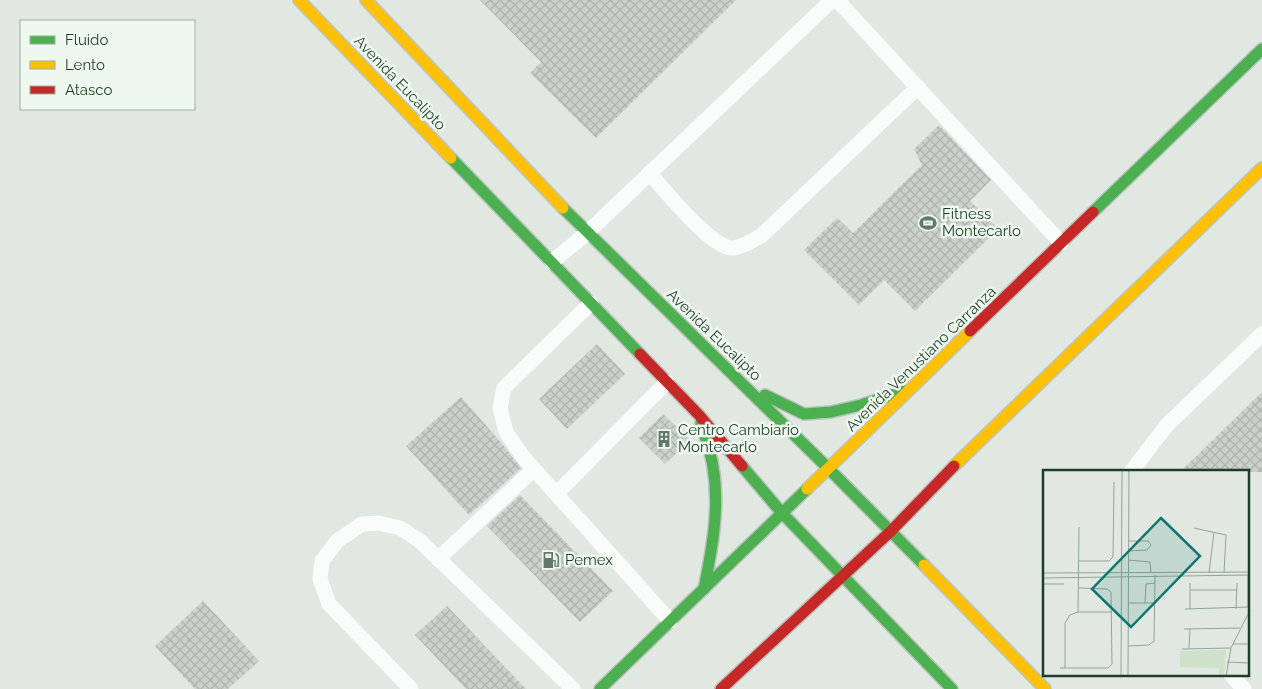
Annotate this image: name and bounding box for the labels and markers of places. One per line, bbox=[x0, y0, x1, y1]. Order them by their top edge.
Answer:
place label: Fitness Montecarlo bbox=[942, 205, 1021, 240]
sports icon: Fitness Montecarlo bbox=[918, 213, 938, 233]
place label: Centro Cambiario Montecarlo bbox=[678, 421, 799, 456]
building icon: Centro Cambiario Montecarlo bbox=[654, 429, 674, 449]
fuel station icon: Pemex bbox=[541, 550, 561, 570]
place label: Pemex bbox=[565, 551, 613, 569]

